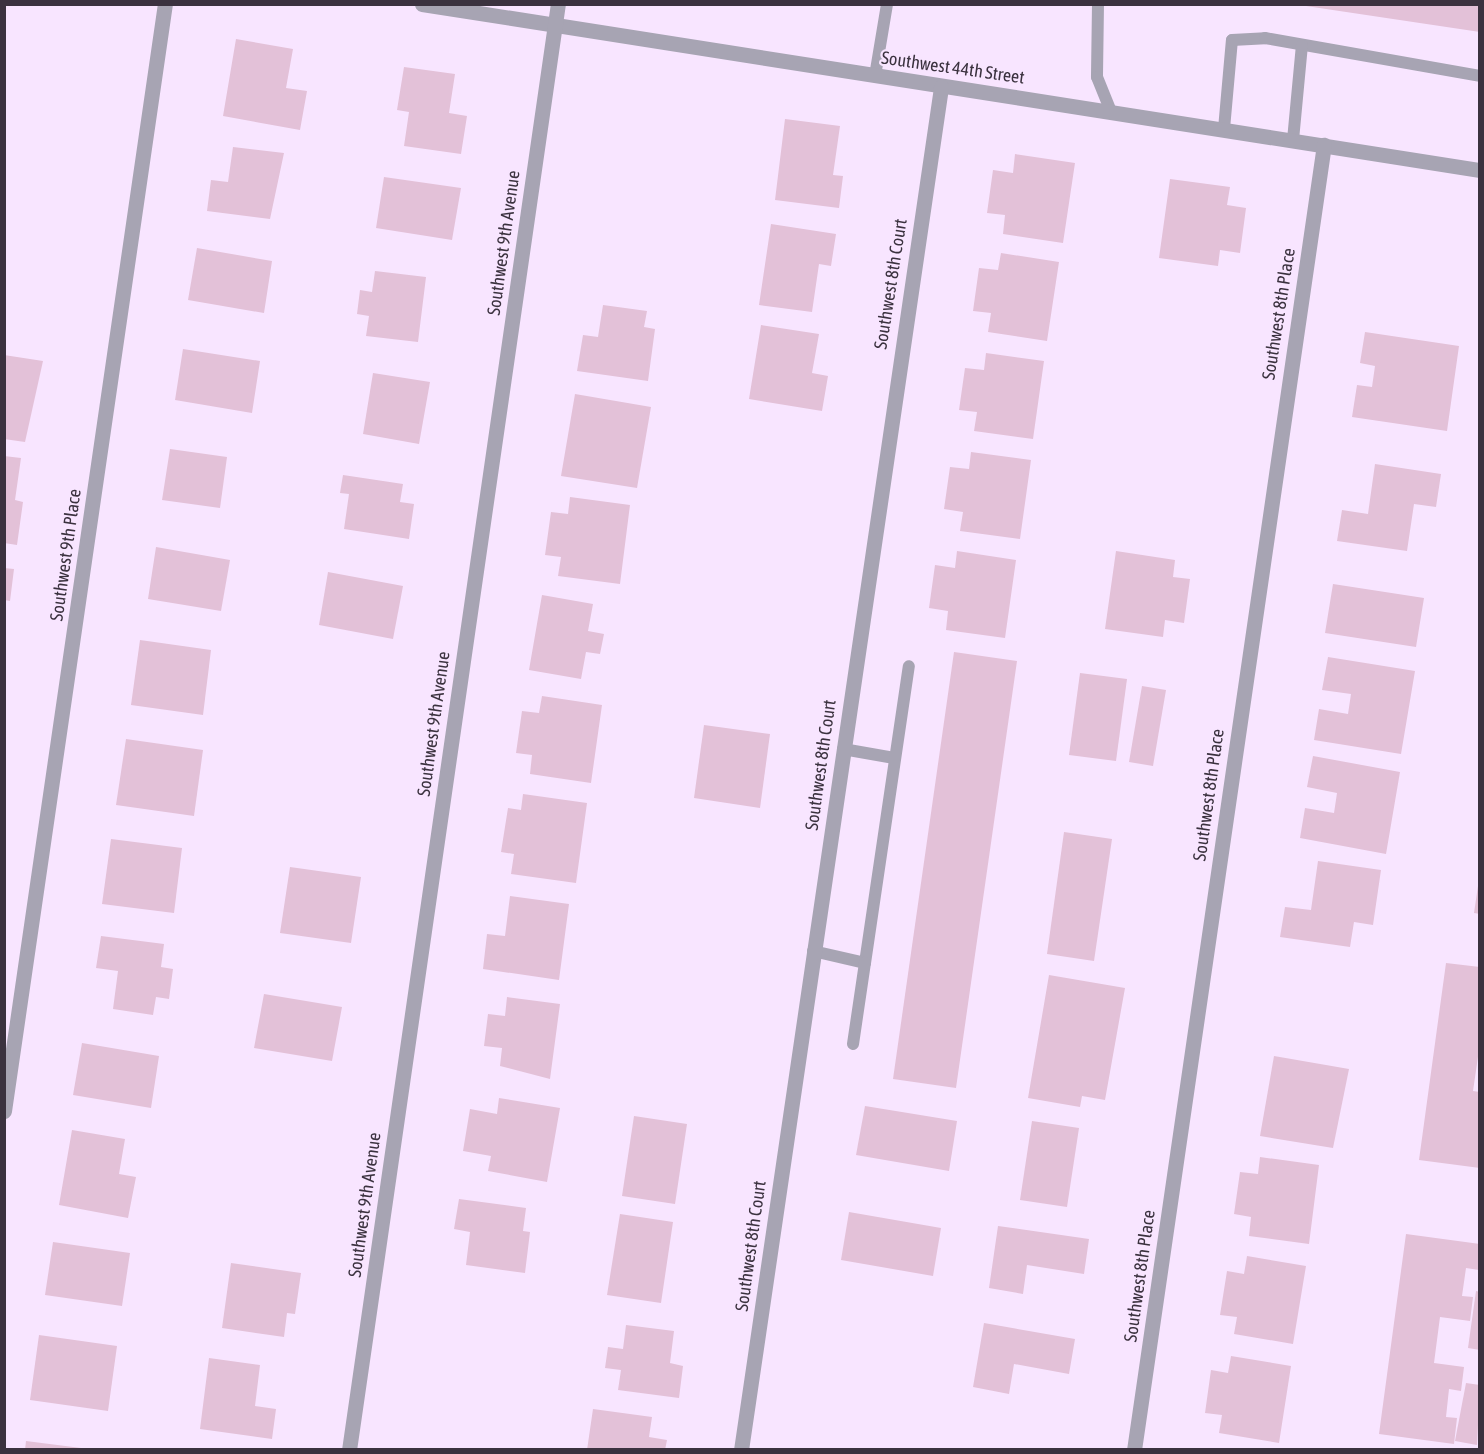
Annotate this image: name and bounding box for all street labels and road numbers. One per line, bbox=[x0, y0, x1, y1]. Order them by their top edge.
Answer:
street label: Southwest 44th Street bbox=[880, 47, 1026, 89]
street label: Southwest 9th Avenue bbox=[483, 169, 525, 317]
street label: Southwest 8th Court bbox=[870, 217, 912, 351]
street label: Southwest 8th Place bbox=[1258, 247, 1300, 381]
street label: Southwest 9th Place bbox=[46, 488, 86, 622]
street label: Southwest 9th Avenue bbox=[413, 650, 455, 798]
street label: Southwest 8th Court bbox=[801, 698, 841, 832]
street label: Southwest 8th Place bbox=[1189, 728, 1229, 862]
street label: Southwest 9th Avenue bbox=[344, 1131, 386, 1279]
street label: Southwest 8th Court bbox=[731, 1179, 771, 1313]
street label: Southwest 8th Place bbox=[1120, 1209, 1160, 1343]

